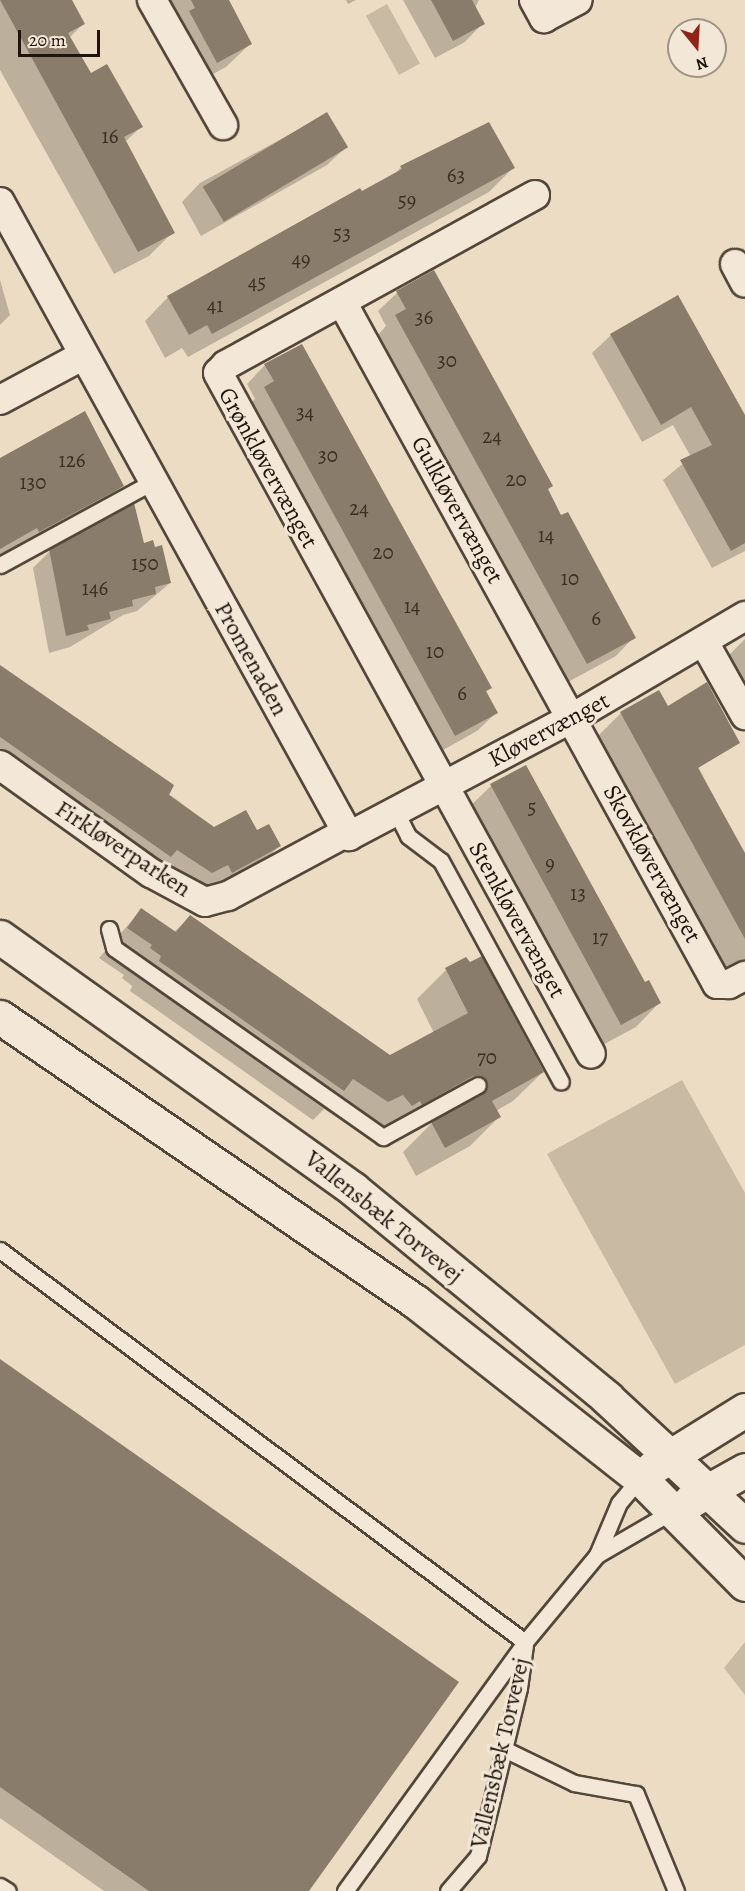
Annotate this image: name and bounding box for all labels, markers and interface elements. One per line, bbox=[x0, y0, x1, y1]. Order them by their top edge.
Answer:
scale bar bbox=[21, 18, 104, 56]
north arrow bbox=[667, 18, 727, 78]
text: 20 m bbox=[29, 28, 66, 52]
text: N bbox=[693, 51, 711, 75]
house number: 16 bbox=[102, 123, 118, 149]
house number: 63 bbox=[447, 162, 465, 188]
house number: 59 bbox=[398, 187, 416, 213]
house number: 53 bbox=[333, 220, 351, 246]
house number: 49 bbox=[291, 246, 311, 272]
house number: 45 bbox=[248, 269, 266, 295]
house number: 41 bbox=[207, 292, 223, 318]
house number: 36 bbox=[415, 304, 433, 330]
house number: 30 bbox=[437, 347, 457, 373]
street label: Grønkløvervænget bbox=[212, 383, 324, 553]
house number: 34 bbox=[296, 399, 314, 425]
house number: 24 bbox=[482, 423, 502, 449]
street label: Gulkløvervænget bbox=[405, 431, 509, 589]
house number: 30 bbox=[318, 442, 338, 468]
house number: 126 bbox=[59, 447, 85, 473]
house number: 20 bbox=[505, 466, 527, 492]
house number: 130 bbox=[19, 469, 47, 495]
house number: 24 bbox=[349, 495, 369, 521]
house number: 14 bbox=[538, 522, 554, 548]
house number: 20 bbox=[372, 539, 394, 565]
house number: 150 bbox=[131, 550, 159, 576]
house number: 10 bbox=[561, 565, 579, 591]
house number: 146 bbox=[82, 575, 108, 601]
house number: 14 bbox=[404, 593, 420, 619]
street label: Promenaden bbox=[208, 597, 294, 721]
house number: 6 bbox=[591, 605, 601, 631]
house number: 10 bbox=[426, 638, 444, 664]
house number: 6 bbox=[457, 680, 467, 706]
street label: Kløvervænget bbox=[484, 686, 614, 774]
street label: Skovkløvervænget bbox=[597, 780, 707, 948]
house number: 5 bbox=[527, 794, 537, 820]
street label: Firkløverparken bbox=[50, 795, 196, 903]
street label: Stenkløvervænget bbox=[462, 837, 572, 1003]
house number: 9 bbox=[545, 850, 555, 876]
house number: 13 bbox=[570, 880, 586, 906]
house number: 17 bbox=[592, 924, 608, 950]
house number: 70 bbox=[477, 1044, 497, 1070]
street label: Vallensbæk Torvevej bbox=[299, 1144, 469, 1290]
street label: Vallensbæk Torvevej bbox=[464, 1655, 536, 1851]

